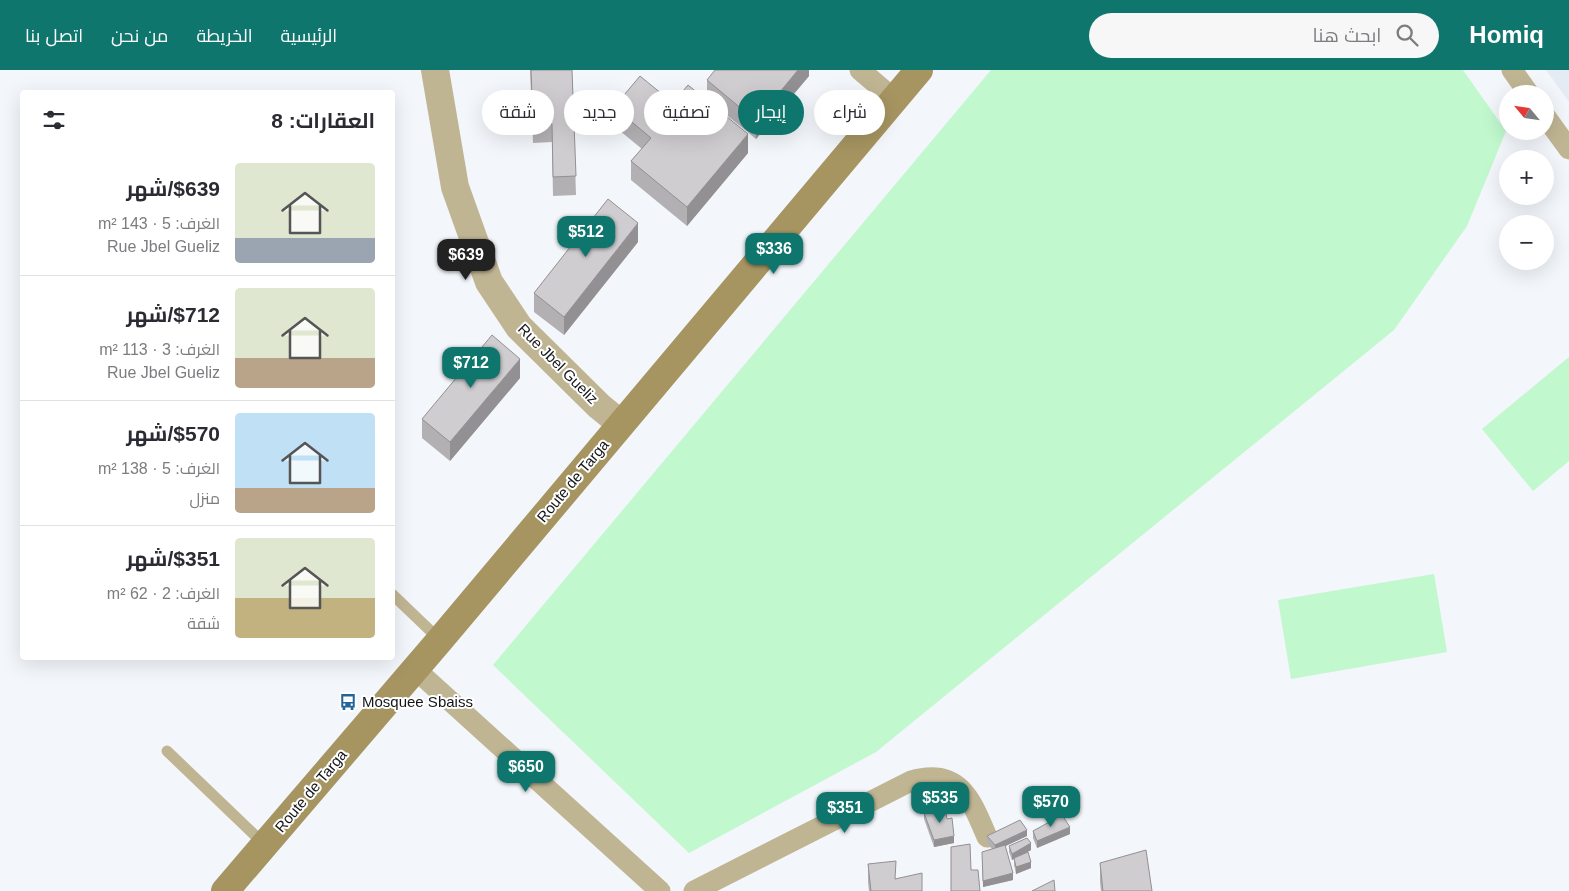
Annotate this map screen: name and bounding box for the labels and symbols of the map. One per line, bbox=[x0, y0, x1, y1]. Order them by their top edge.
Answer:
north arrow bbox=[1499, 85, 1554, 140]
pin: $512 bbox=[556, 216, 616, 258]
pin: $336 bbox=[744, 232, 804, 275]
pin: $639 bbox=[436, 238, 496, 281]
street label: Rue Jbel Gueliz bbox=[515, 320, 602, 407]
pin: $712 bbox=[441, 346, 501, 389]
street label: Route de Targa bbox=[533, 436, 612, 525]
bus stop icon: Mosquee Sbaiss bbox=[338, 692, 358, 712]
place label: Mosquee Sbaiss bbox=[362, 693, 473, 710]
street label: Route de Targa bbox=[271, 746, 350, 835]
pin: $650 bbox=[496, 750, 556, 793]
pin: $535 bbox=[910, 782, 970, 824]
pin: $570 bbox=[1021, 786, 1081, 828]
pin: $351 bbox=[815, 792, 875, 834]

